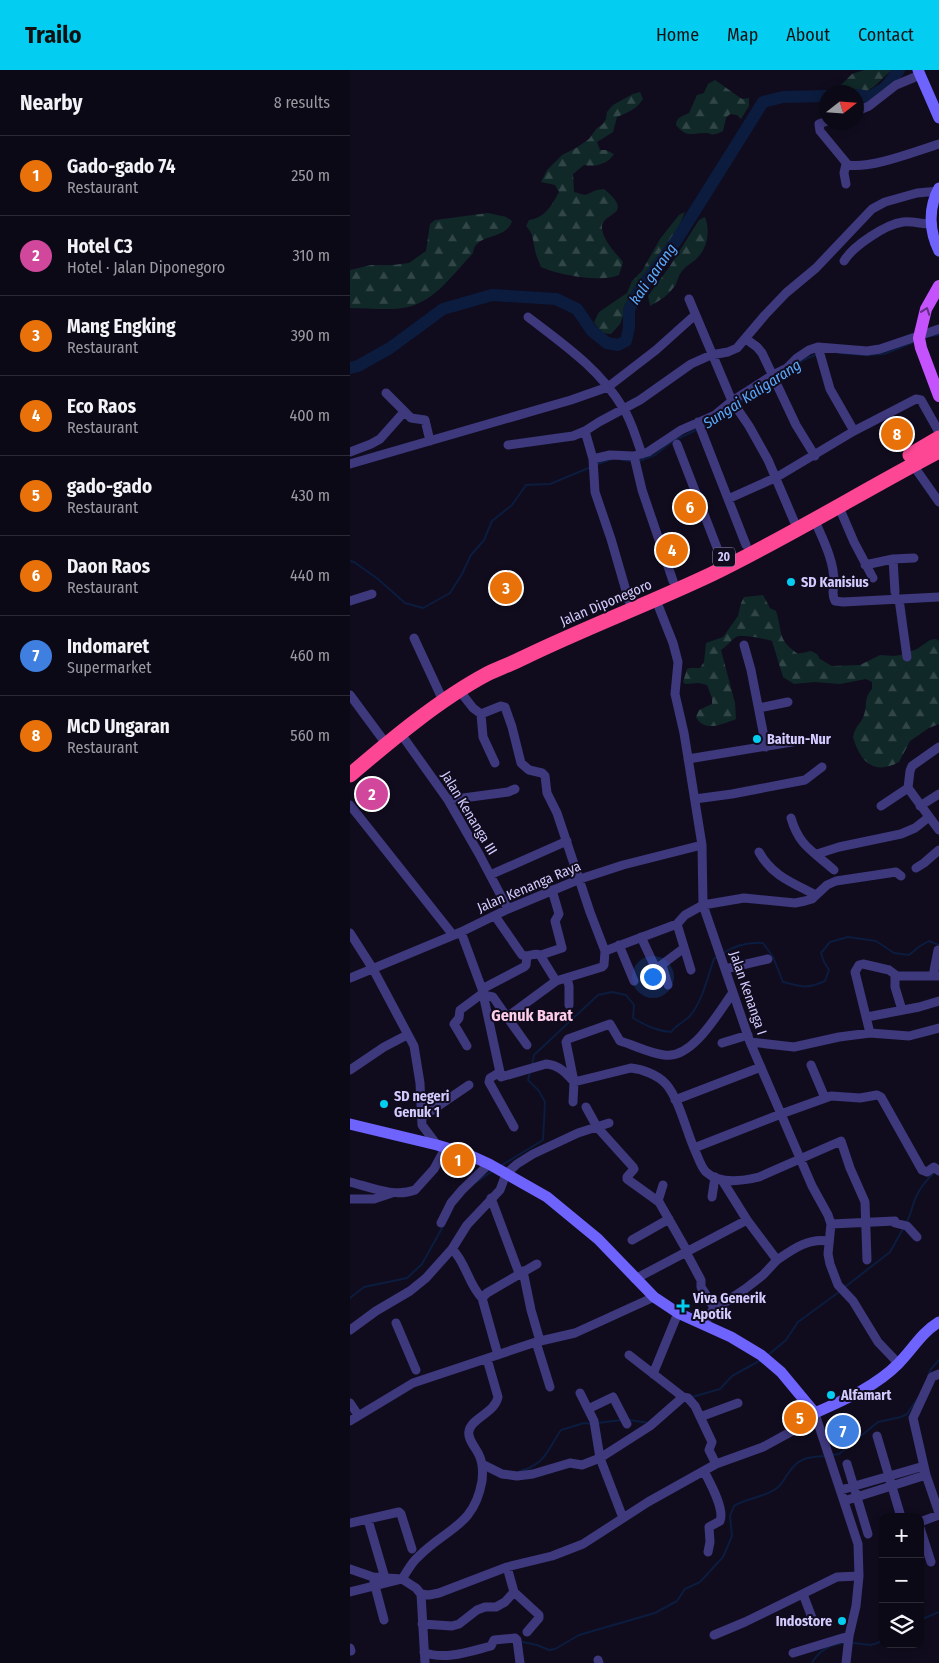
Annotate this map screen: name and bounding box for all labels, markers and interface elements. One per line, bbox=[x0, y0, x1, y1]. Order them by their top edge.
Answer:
text: Trailo bbox=[25, 21, 82, 49]
text: Home bbox=[656, 24, 699, 46]
text: Map bbox=[727, 24, 758, 46]
text: About bbox=[786, 24, 830, 46]
text: Contact bbox=[858, 24, 914, 46]
north arrow bbox=[819, 85, 864, 130]
text: Nearby bbox=[20, 90, 82, 116]
text: 8 results bbox=[274, 93, 330, 112]
text: Gado-gado 74 bbox=[67, 155, 175, 178]
text: 1 bbox=[33, 166, 39, 185]
text: 250 m bbox=[291, 166, 330, 185]
text: Restaurant bbox=[67, 178, 138, 197]
text: Hotel C3 bbox=[67, 235, 133, 258]
water label: kali garang bbox=[625, 240, 681, 308]
text: 2 bbox=[32, 246, 40, 265]
text: 310 m bbox=[293, 246, 330, 265]
text: Hotel · Jalan Diponegoro bbox=[67, 258, 225, 277]
one-way arrow bbox=[920, 307, 930, 316]
text: Mang Engking bbox=[67, 315, 176, 338]
text: 3 bbox=[32, 326, 40, 345]
text: 390 m bbox=[291, 326, 330, 345]
text: Restaurant bbox=[67, 338, 138, 357]
water label: Sungai Kaligarang bbox=[699, 356, 804, 433]
text: Eco Raos bbox=[67, 395, 136, 418]
text: 4 bbox=[32, 406, 40, 425]
text: 400 m bbox=[290, 406, 330, 425]
pin: 8 bbox=[881, 415, 913, 453]
text: Restaurant bbox=[67, 418, 138, 437]
text: gado-gado bbox=[67, 475, 152, 498]
text: 5 bbox=[32, 486, 40, 505]
text: 430 m bbox=[291, 486, 330, 505]
pin: 6 bbox=[674, 488, 706, 526]
text: Restaurant bbox=[67, 498, 138, 517]
pin: 4 bbox=[656, 531, 688, 569]
road number: 20 bbox=[713, 548, 735, 567]
text: Daon Raos bbox=[67, 555, 150, 578]
text: 6 bbox=[32, 566, 40, 585]
text: 440 m bbox=[290, 566, 330, 585]
pin: 3 bbox=[490, 569, 522, 607]
place label: SD Kanisius bbox=[801, 574, 869, 591]
street label: Jalan Diponegoro bbox=[558, 576, 654, 630]
marker: SD Kanisius bbox=[785, 576, 797, 588]
text: Restaurant bbox=[67, 578, 138, 597]
text: Indomaret bbox=[67, 635, 149, 658]
text: 7 bbox=[33, 646, 39, 665]
text: 460 m bbox=[290, 646, 330, 665]
text: Supermarket bbox=[67, 658, 151, 677]
text: McD Ungaran bbox=[67, 715, 170, 738]
text: 8 bbox=[32, 726, 40, 745]
text: 560 m bbox=[290, 726, 330, 745]
place label: Baitun-Nur bbox=[767, 731, 832, 748]
marker: Baitun-Nur bbox=[751, 733, 763, 745]
text: Restaurant bbox=[67, 738, 138, 757]
street label: Jalan Kenanga III bbox=[437, 768, 501, 858]
pin: 2 bbox=[356, 775, 388, 813]
street label: Jalan Kenanga Raya bbox=[475, 857, 584, 917]
street label: Jalan Kenanga I bbox=[726, 949, 770, 1037]
your location bbox=[640, 964, 666, 990]
district label: Genuk Barat bbox=[491, 1006, 573, 1025]
place label: SD negeri Genuk 1 bbox=[394, 1088, 450, 1121]
marker: SD negeri Genuk 1 bbox=[378, 1098, 390, 1110]
pin: 1 bbox=[442, 1141, 474, 1179]
place label: Viva Generik Apotik bbox=[692, 1290, 767, 1323]
marker: Viva Generik Apotik bbox=[677, 1300, 689, 1312]
place label: Alfamart bbox=[840, 1387, 892, 1404]
marker: Alfamart bbox=[825, 1389, 837, 1401]
pin: 5 bbox=[784, 1399, 816, 1437]
pin: 7 bbox=[827, 1412, 859, 1450]
map controls bbox=[879, 1513, 924, 1648]
button: + bbox=[879, 1513, 924, 1558]
button: − bbox=[879, 1558, 924, 1603]
button: layers bbox=[879, 1603, 924, 1648]
place label: Indostore bbox=[776, 1613, 832, 1630]
marker: Indostore bbox=[836, 1615, 848, 1627]

